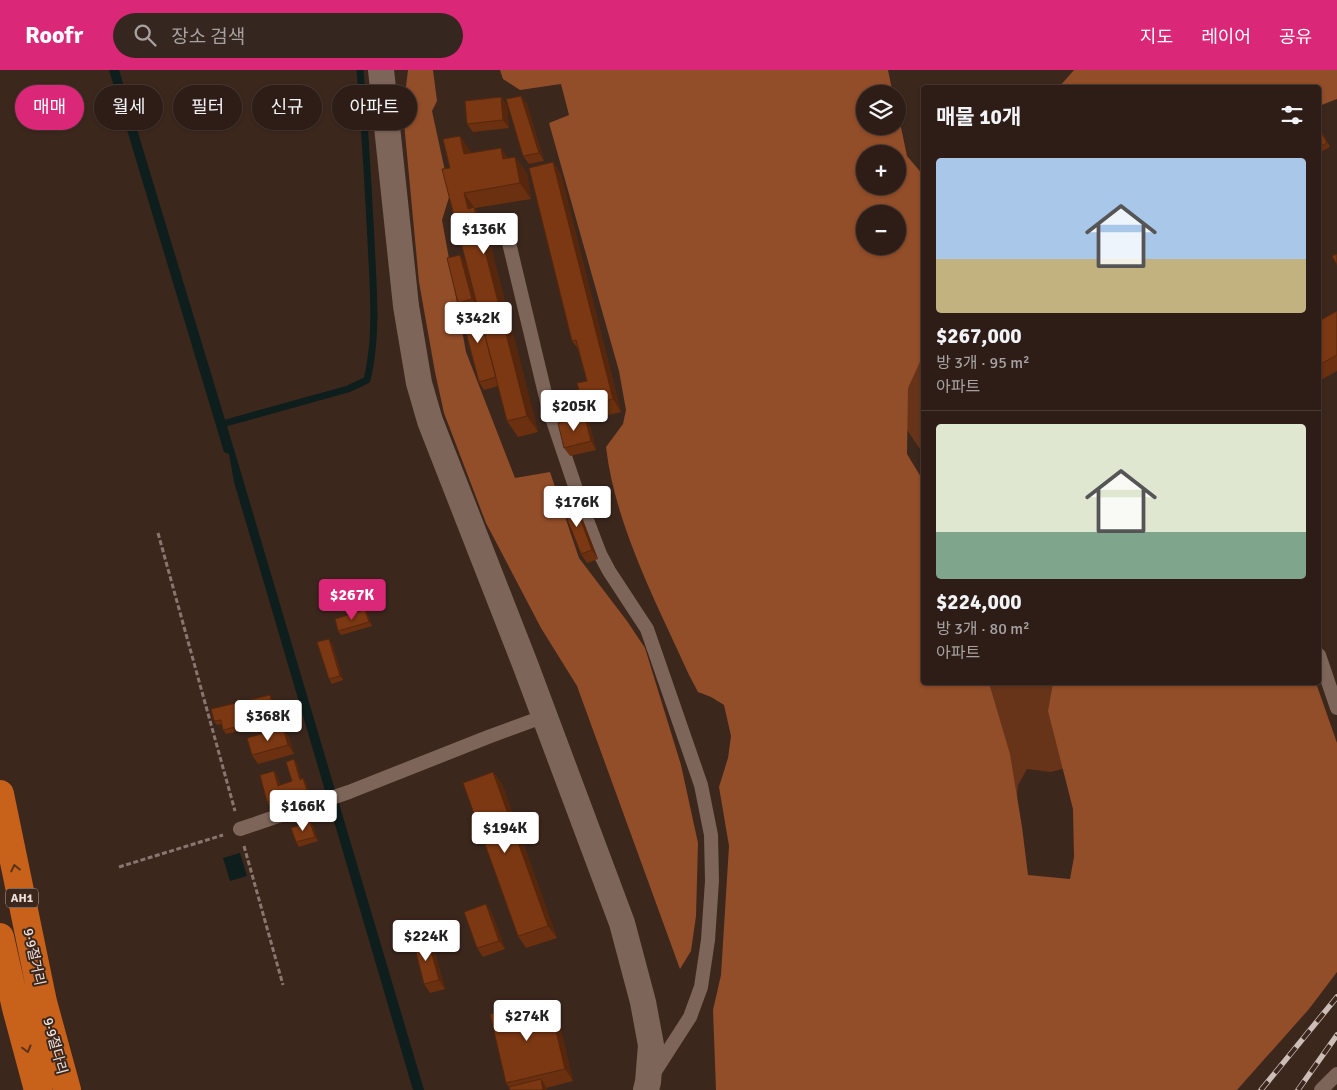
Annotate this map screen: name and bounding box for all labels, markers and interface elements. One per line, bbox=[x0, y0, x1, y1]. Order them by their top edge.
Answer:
search box bbox=[113, 13, 463, 58]
text: Roofr bbox=[25, 20, 83, 50]
icon: search bbox=[131, 21, 159, 49]
text: 장소 검색 bbox=[171, 25, 245, 49]
text: 지도 bbox=[1140, 26, 1173, 48]
text: 레이어 bbox=[1201, 26, 1251, 48]
text: 공유 bbox=[1279, 26, 1312, 48]
chip: 매매 bbox=[15, 85, 84, 130]
chip: 월세 bbox=[94, 85, 163, 130]
chip: 필터 bbox=[173, 85, 242, 130]
chip: 신규 bbox=[252, 85, 322, 130]
chip: 아파트 bbox=[332, 85, 417, 130]
map controls bbox=[856, 85, 906, 255]
button: layers bbox=[856, 85, 906, 135]
icon: filters bbox=[1278, 101, 1306, 129]
text: 매물 10개 bbox=[936, 104, 1021, 130]
button: + bbox=[856, 145, 906, 195]
icon: home bbox=[1076, 191, 1166, 281]
button: − bbox=[856, 205, 906, 255]
pin: $136K bbox=[449, 212, 519, 255]
text: $136K bbox=[462, 219, 506, 239]
pin: $342K bbox=[443, 302, 513, 344]
text: $342K bbox=[456, 308, 500, 328]
text: $267,000 bbox=[936, 323, 1022, 349]
text: 방 3개 · 95 m² bbox=[936, 353, 1030, 373]
text: 아파트 bbox=[936, 377, 980, 397]
pin: $205K bbox=[539, 390, 609, 432]
text: $205K bbox=[552, 396, 596, 416]
icon: home bbox=[1076, 456, 1166, 546]
pin: $176K bbox=[542, 486, 612, 528]
text: $176K bbox=[555, 492, 599, 512]
pin: $267K bbox=[317, 578, 387, 621]
text: $267K bbox=[330, 585, 374, 605]
text: $224,000 bbox=[936, 589, 1022, 615]
text: 방 3개 · 80 m² bbox=[936, 619, 1030, 639]
text: 아파트 bbox=[936, 643, 980, 663]
pin: $368K bbox=[233, 700, 303, 742]
text: $368K bbox=[246, 706, 290, 726]
pin: $166K bbox=[268, 790, 338, 832]
text: $166K bbox=[281, 796, 325, 816]
pin: $194K bbox=[470, 812, 540, 854]
text: $194K bbox=[483, 818, 527, 838]
one-way arrow bbox=[11, 864, 21, 873]
road number: AH1 bbox=[6, 888, 38, 908]
pin: $224K bbox=[391, 920, 461, 962]
text: $224K bbox=[404, 926, 448, 946]
street label: 9·9절거리 bbox=[20, 927, 48, 987]
pin: $274K bbox=[492, 1000, 562, 1042]
text: $274K bbox=[505, 1006, 549, 1026]
street label: 9·9절다리 bbox=[39, 1016, 71, 1076]
one-way arrow bbox=[21, 1045, 32, 1054]

